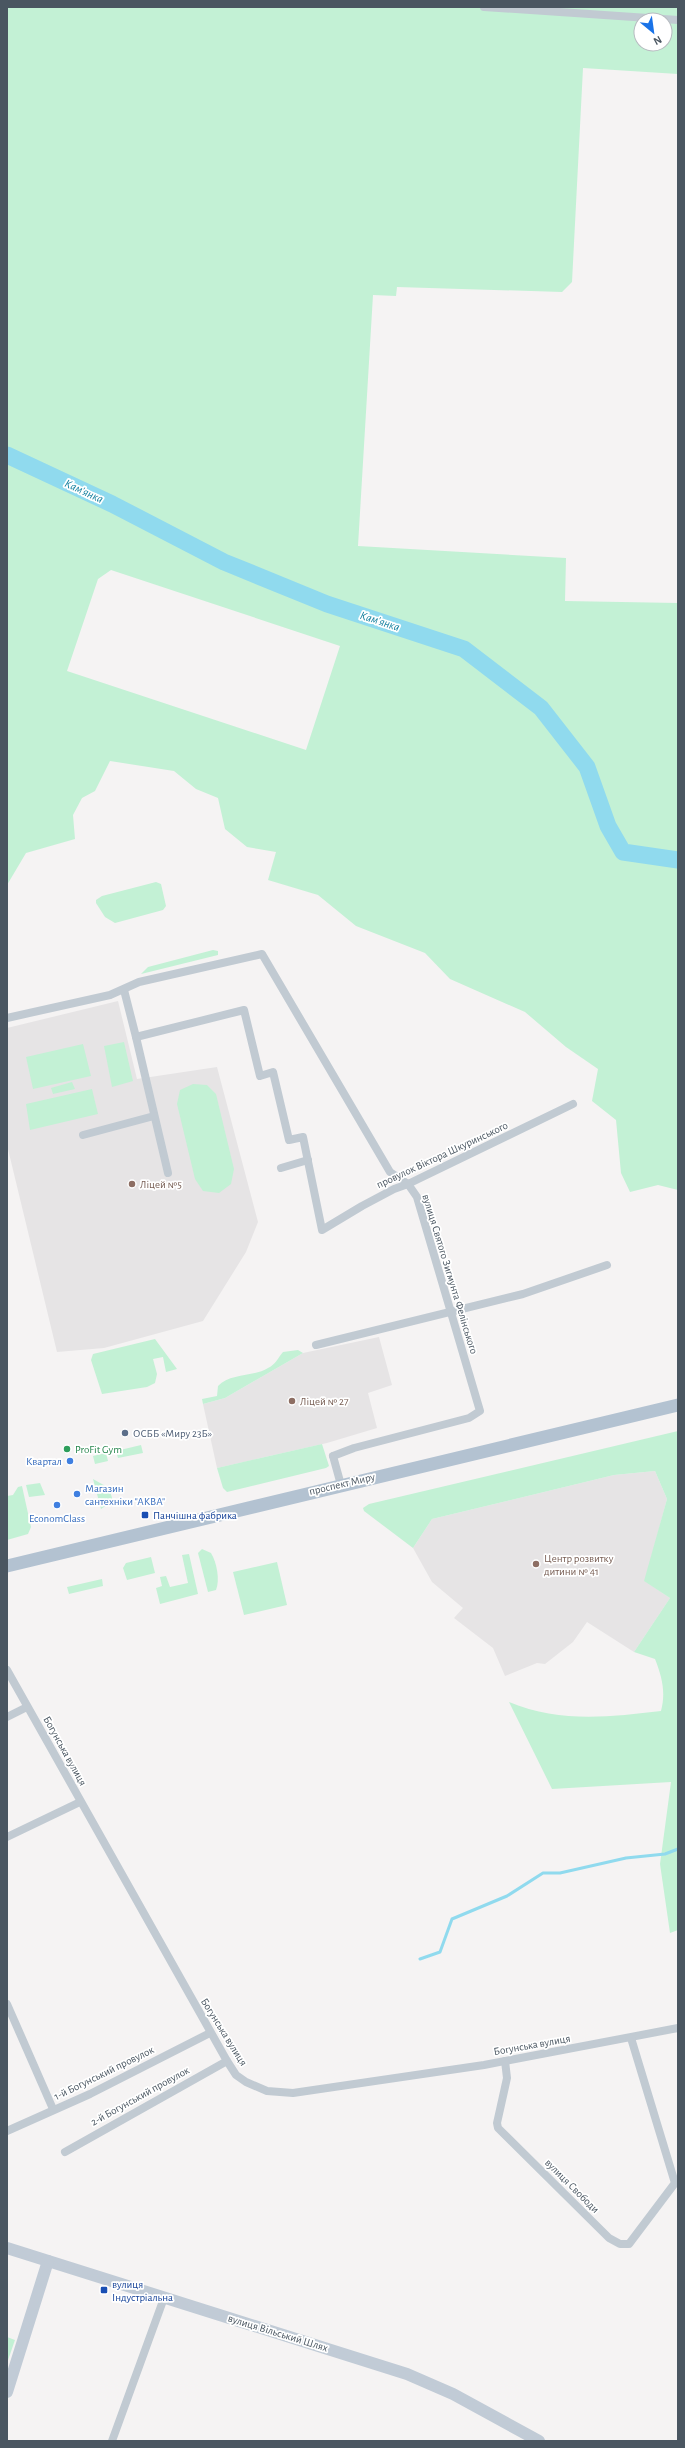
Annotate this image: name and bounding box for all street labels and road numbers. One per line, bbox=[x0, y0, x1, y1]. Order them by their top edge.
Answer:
street label: провулок Віктора Шкуринського bbox=[375, 1120, 509, 1190]
street label: вулиця Святого Зигмунта Фелінського bbox=[420, 1193, 480, 1355]
street label: проспект Миру bbox=[308, 1471, 376, 1497]
street label: Богунська вулиця bbox=[41, 1714, 89, 1788]
street label: Богунська вулиця bbox=[199, 1996, 249, 2068]
street label: Богунська вулиця bbox=[493, 2033, 571, 2057]
street label: 1-й Богунський провулок bbox=[52, 2044, 156, 2102]
street label: 2-й Богунський провулок bbox=[89, 2064, 191, 2128]
street label: вулиця Свободи bbox=[543, 2157, 601, 2215]
street label: вулиця Вільський Шлях bbox=[227, 2313, 330, 2354]

